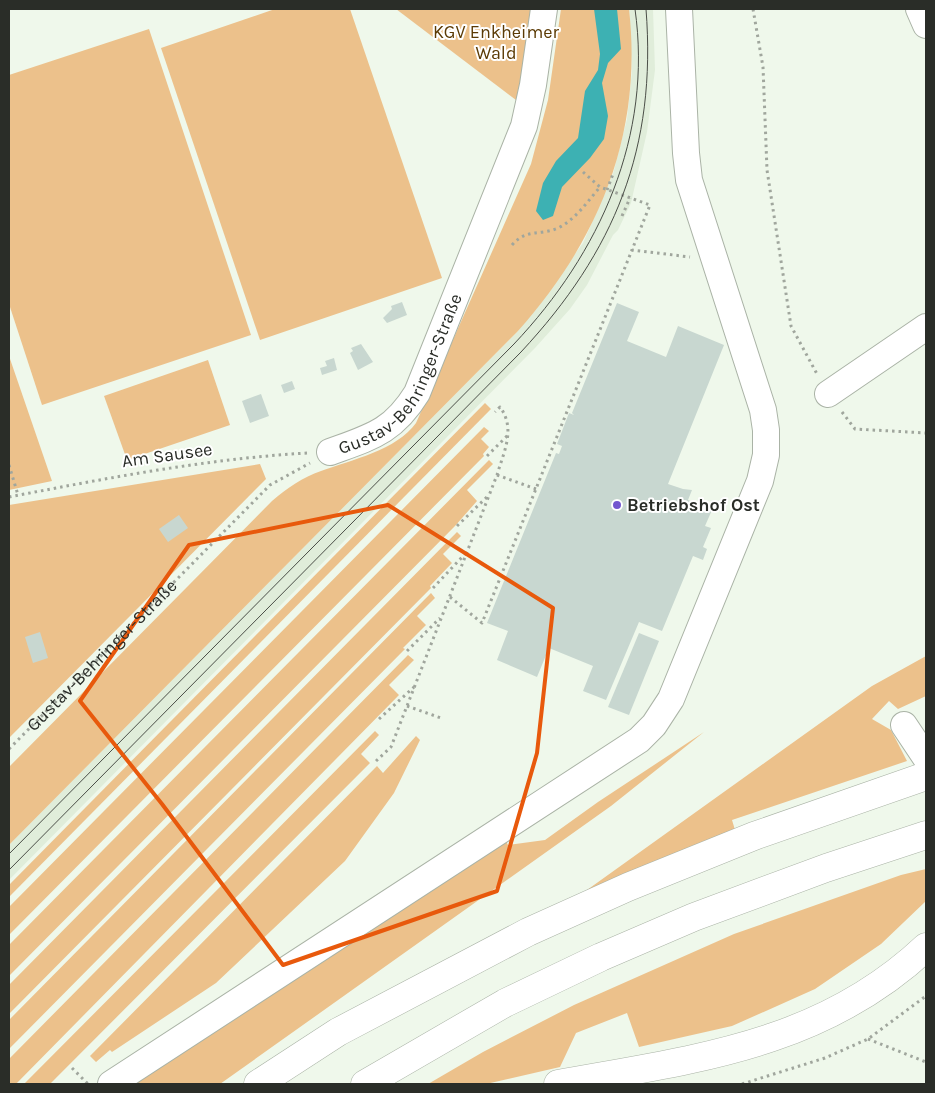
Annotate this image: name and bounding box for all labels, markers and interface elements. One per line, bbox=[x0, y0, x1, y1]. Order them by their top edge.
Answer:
park label: KGV Enkheimer Wald bbox=[433, 21, 560, 64]
street label: Gustav-Behringer-Straße bbox=[335, 290, 467, 459]
street label: Am Sausee bbox=[120, 438, 214, 472]
place label: Betriebshof Ost bbox=[627, 494, 760, 516]
marker: Betriebshof Ost bbox=[611, 499, 623, 511]
street label: Gustav-Behringer-Straße bbox=[22, 575, 182, 736]

